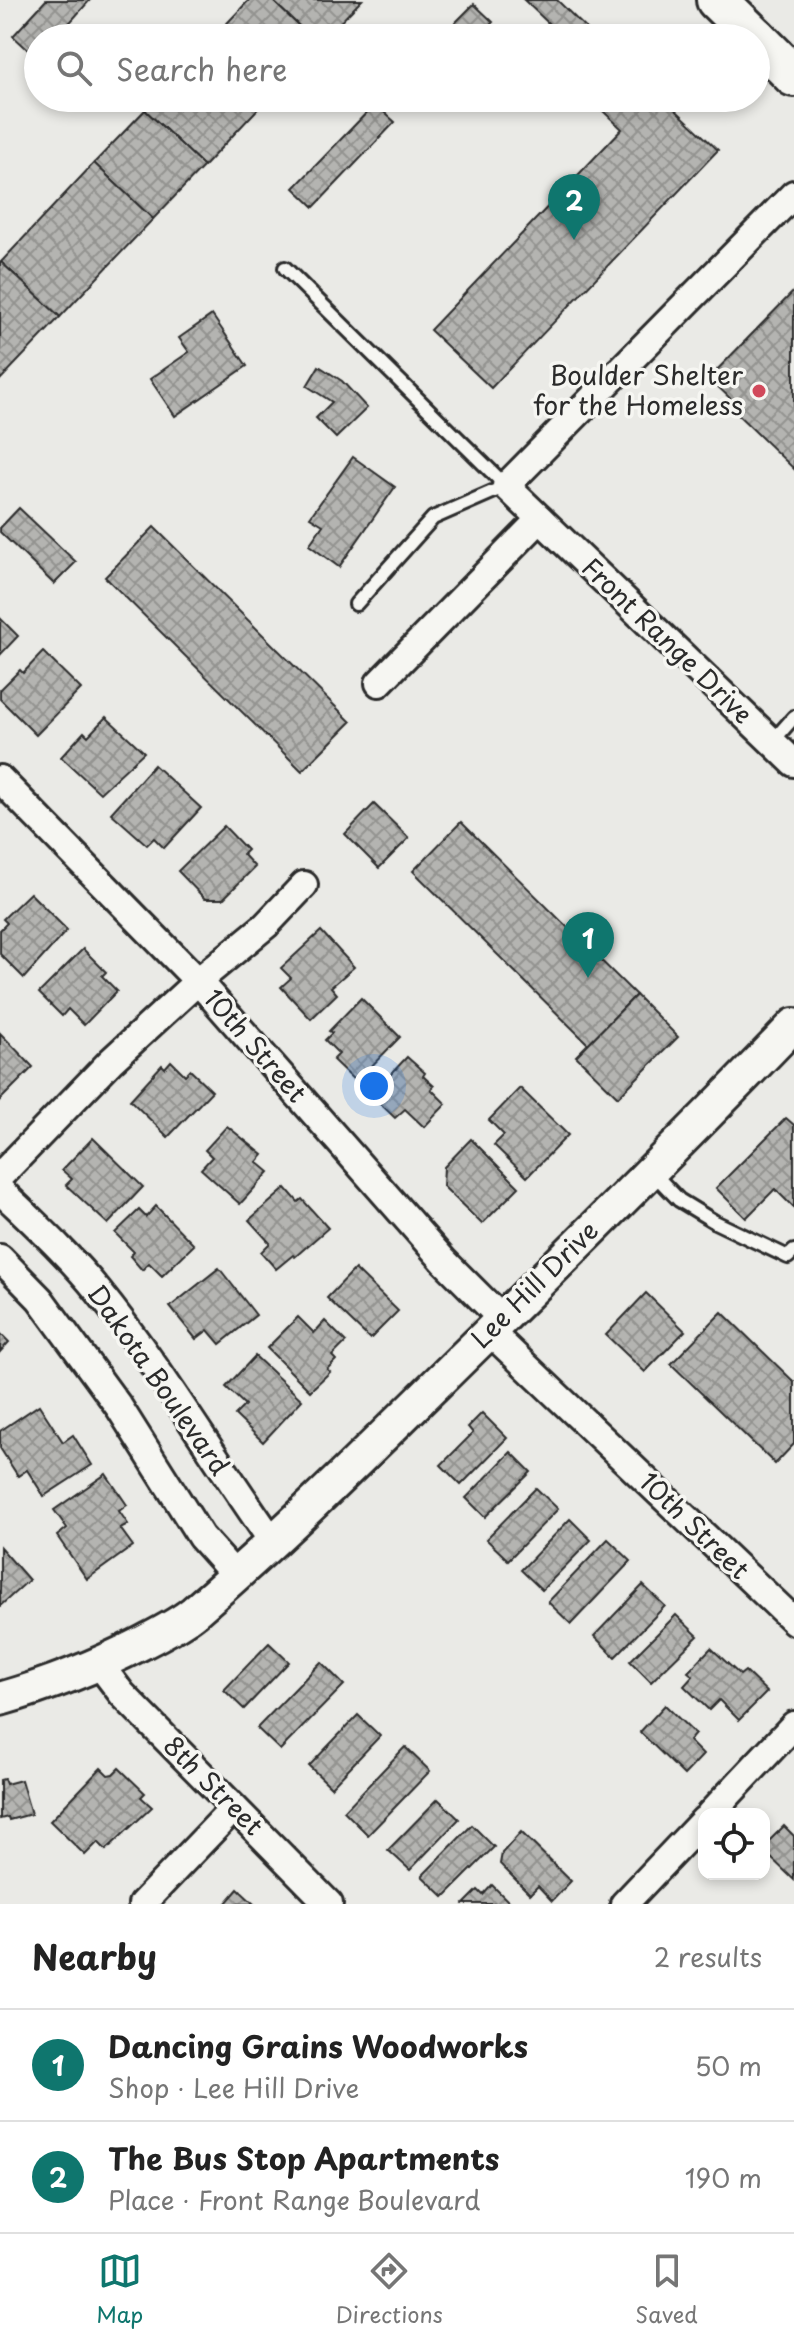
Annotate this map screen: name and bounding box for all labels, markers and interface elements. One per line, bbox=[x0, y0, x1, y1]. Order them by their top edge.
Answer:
search box bbox=[24, 24, 770, 112]
icon: search bbox=[52, 46, 96, 90]
text: Search here bbox=[116, 46, 288, 91]
pin: 2 bbox=[548, 174, 600, 240]
place label: Boulder Shelter for the Homeless bbox=[533, 355, 744, 424]
marker: Boulder Shelter for the Homeless bbox=[750, 382, 768, 400]
street label: Front Range Drive bbox=[574, 548, 762, 732]
pin: 1 bbox=[562, 912, 614, 978]
street label: 10th Street bbox=[196, 979, 317, 1111]
your location bbox=[354, 1066, 394, 1106]
street label: Lee Hill Drive bbox=[461, 1211, 607, 1357]
street label: Dakota Boulevard bbox=[79, 1276, 240, 1483]
street label: 10th Street bbox=[631, 1462, 759, 1587]
street label: 8th Street bbox=[155, 1726, 273, 1844]
map controls bbox=[698, 1808, 770, 1880]
button: locate bbox=[698, 1808, 770, 1880]
text: Nearby bbox=[32, 1930, 157, 1982]
text: 2 results bbox=[654, 1937, 762, 1976]
text: Dancing Grains Woodworks bbox=[108, 2023, 528, 2068]
text: 1 bbox=[52, 2046, 64, 2085]
text: 50 m bbox=[695, 2046, 762, 2085]
text: Shop · Lee Hill Drive bbox=[108, 2068, 359, 2107]
text: The Bus Stop Apartments bbox=[108, 2135, 499, 2180]
text: 2 bbox=[49, 2158, 67, 2197]
text: 190 m bbox=[685, 2158, 762, 2197]
text: Place · Front Range Boulevard bbox=[108, 2180, 480, 2219]
tab: Map bbox=[96, 2249, 143, 2330]
tab: Directions bbox=[336, 2249, 443, 2330]
tab: Saved bbox=[635, 2249, 698, 2330]

